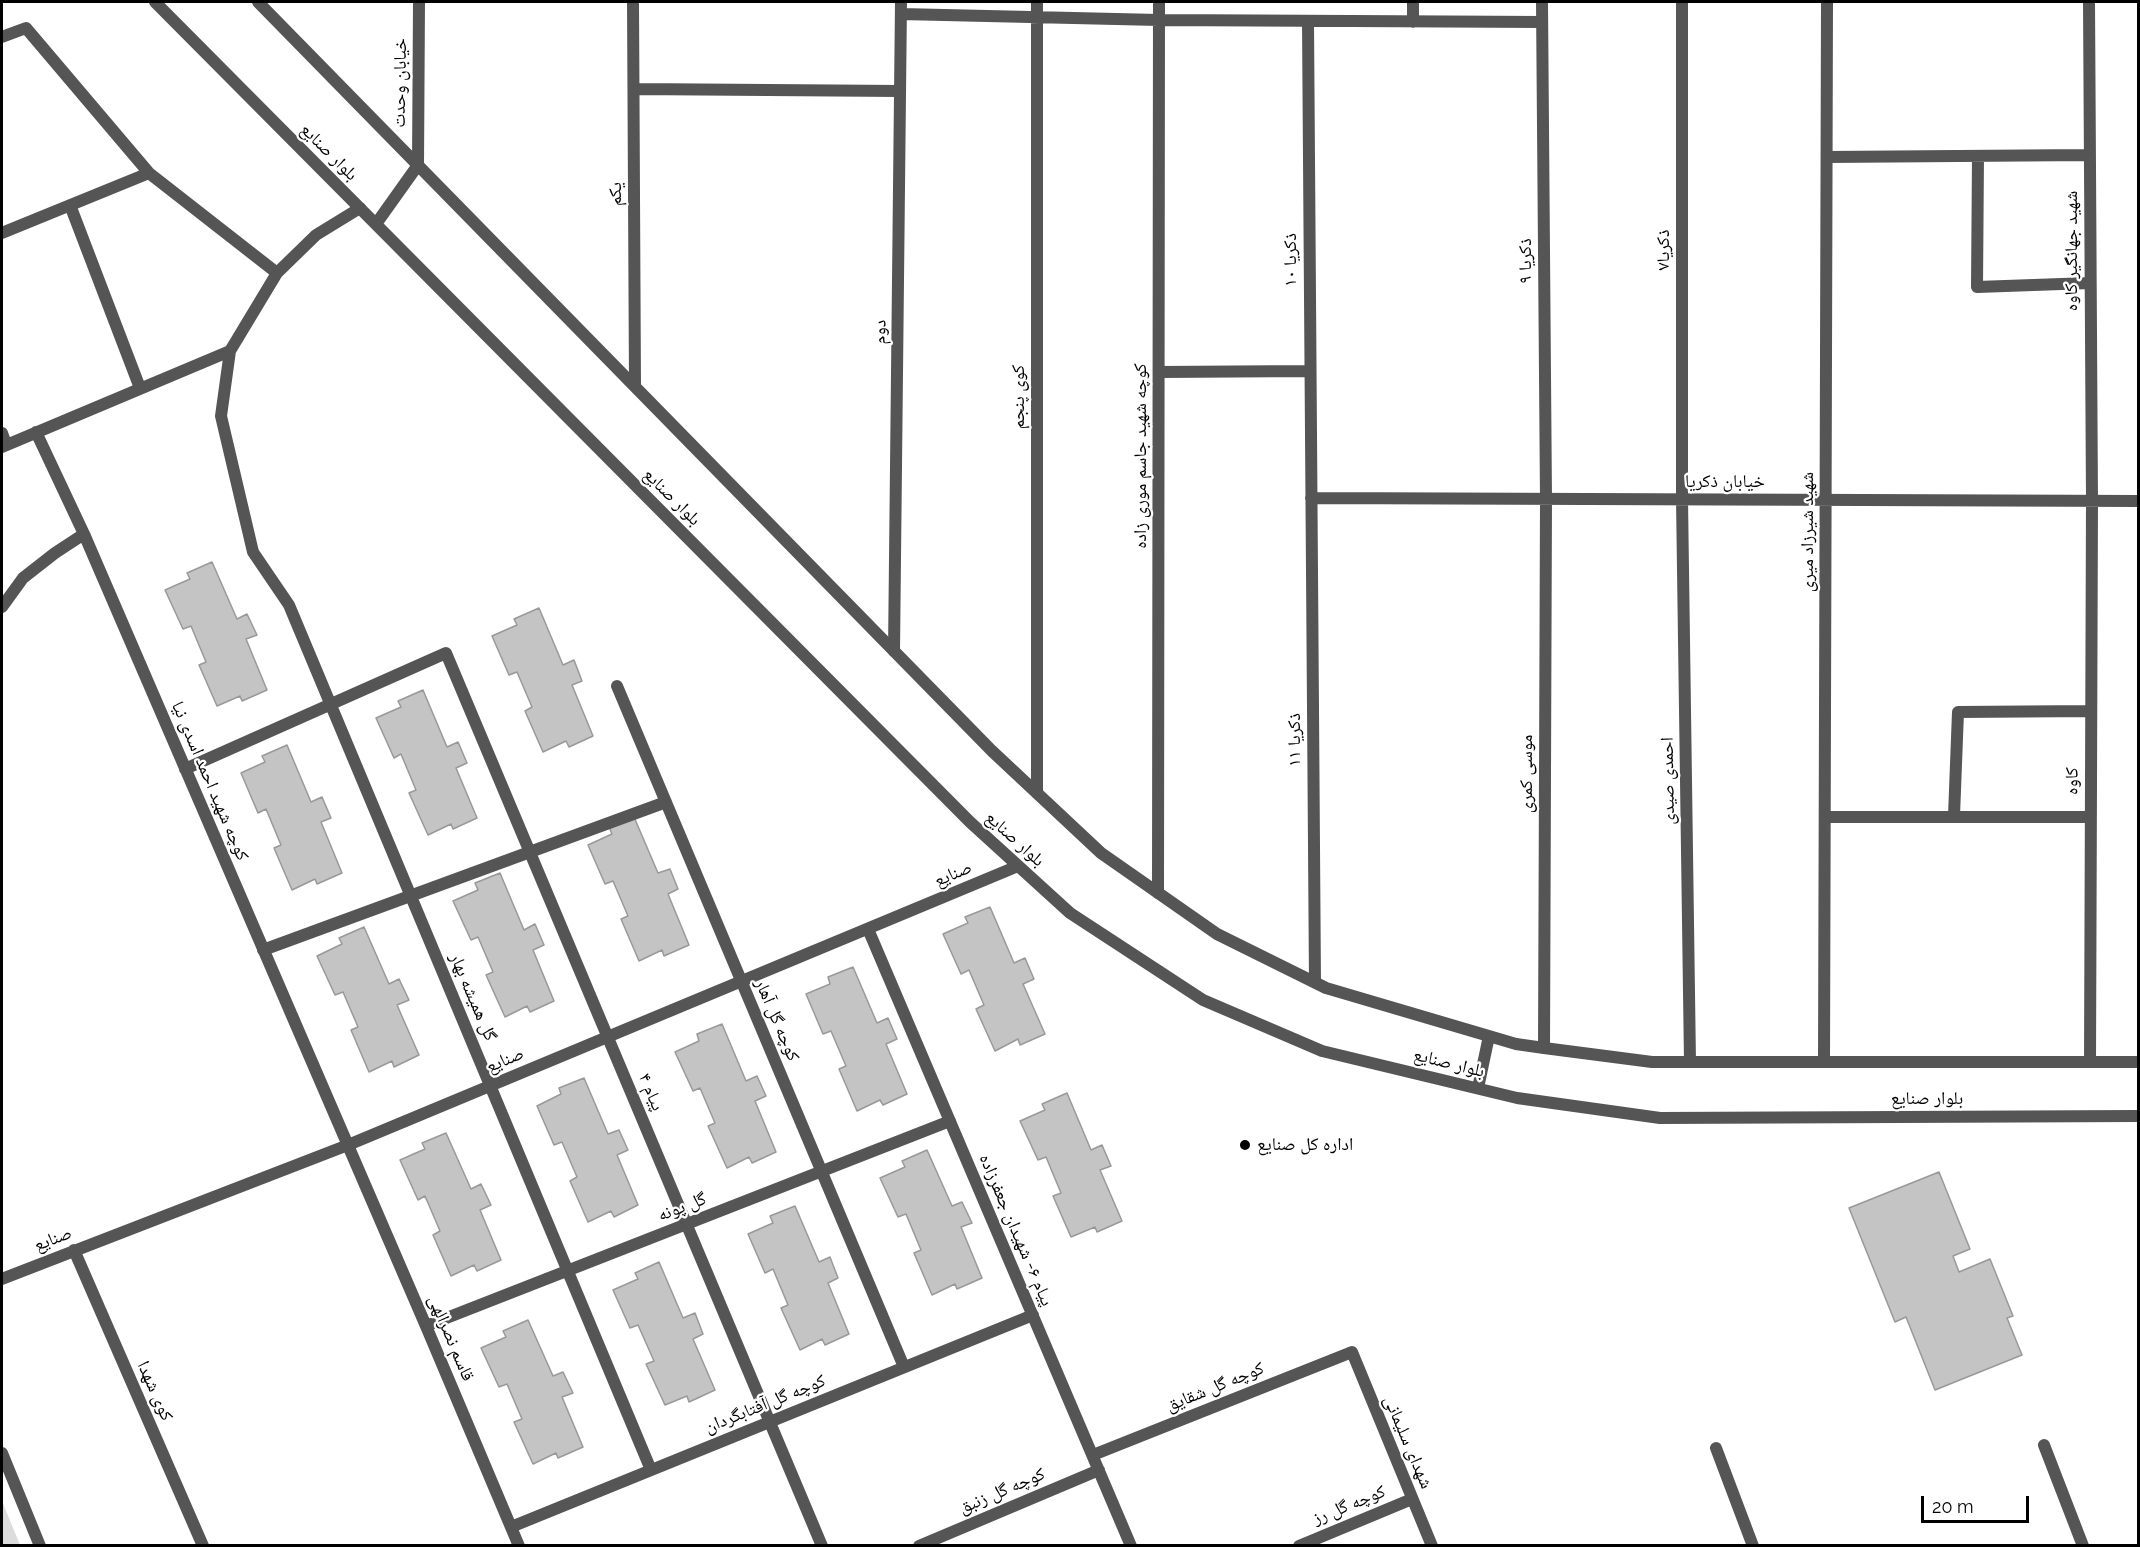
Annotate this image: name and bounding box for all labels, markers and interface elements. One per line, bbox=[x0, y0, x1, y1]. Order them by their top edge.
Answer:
street label: خیابان وحدت bbox=[388, 38, 412, 128]
street label: بلوار صنایع bbox=[296, 119, 362, 185]
street label: یکم bbox=[605, 182, 627, 206]
street label: شهید جهانگیر کاوه bbox=[2061, 191, 2083, 311]
street label: ذکریا۷ bbox=[1653, 229, 1675, 271]
street label: ذکریا ۱۰ bbox=[1280, 233, 1302, 287]
street label: ذکریا ۹ bbox=[1515, 238, 1537, 284]
street label: دوم bbox=[869, 319, 891, 345]
street label: کوچه شهید جاسم موری زاده bbox=[1130, 363, 1152, 549]
street label: کوی پنجم bbox=[1008, 365, 1030, 429]
street label: بلوار صنایع bbox=[639, 464, 705, 530]
street label: خیابان ذکریا bbox=[1685, 471, 1765, 493]
street label: شهید شیرزاد میری bbox=[1797, 472, 1819, 592]
street label: کوچه شهید احمد اسدی نیا bbox=[167, 698, 253, 864]
street label: ذکریا ۱۱ bbox=[1284, 713, 1306, 767]
street label: موسی کمری bbox=[1516, 735, 1538, 813]
street label: احمدی صیدی bbox=[1656, 737, 1680, 825]
street label: کاوه bbox=[2061, 767, 2083, 795]
street label: بلوار صنایع bbox=[981, 807, 1049, 871]
street label: صنایع bbox=[931, 856, 975, 892]
street label: گل همیشه بهار bbox=[445, 950, 501, 1044]
street label: کوچه گل آهار bbox=[750, 975, 804, 1065]
street label: صنایع bbox=[483, 1042, 527, 1078]
street label: بلوار صنایع bbox=[1411, 1044, 1487, 1082]
street label: پیام ۴ bbox=[634, 1070, 668, 1114]
street label: بلوار صنایع bbox=[1891, 1088, 1963, 1110]
place label: اداره کل صنایع bbox=[1257, 1134, 1353, 1156]
marker: اداره کل صنایع bbox=[1238, 1138, 1252, 1152]
street label: پیام ۶- شهیدان جعفرزاده bbox=[974, 1151, 1058, 1309]
street label: گل پونه bbox=[655, 1188, 709, 1226]
street label: صنایع bbox=[31, 1222, 75, 1256]
street label: قاسم نصرالهی bbox=[423, 1292, 479, 1384]
street label: کوی شهدا bbox=[132, 1358, 178, 1424]
street label: کوچه گل شقایق bbox=[1163, 1358, 1267, 1416]
street label: کوچه گل آفتابگردان bbox=[701, 1370, 829, 1438]
street label: شهدای سلیمانی bbox=[1379, 1392, 1437, 1492]
street label: کوچه گل زنبق bbox=[956, 1463, 1048, 1519]
street label: کوچه گل رز bbox=[1309, 1481, 1389, 1529]
scale bar bbox=[1924, 1484, 2032, 1522]
text: 20 m bbox=[1932, 1496, 1974, 1517]

